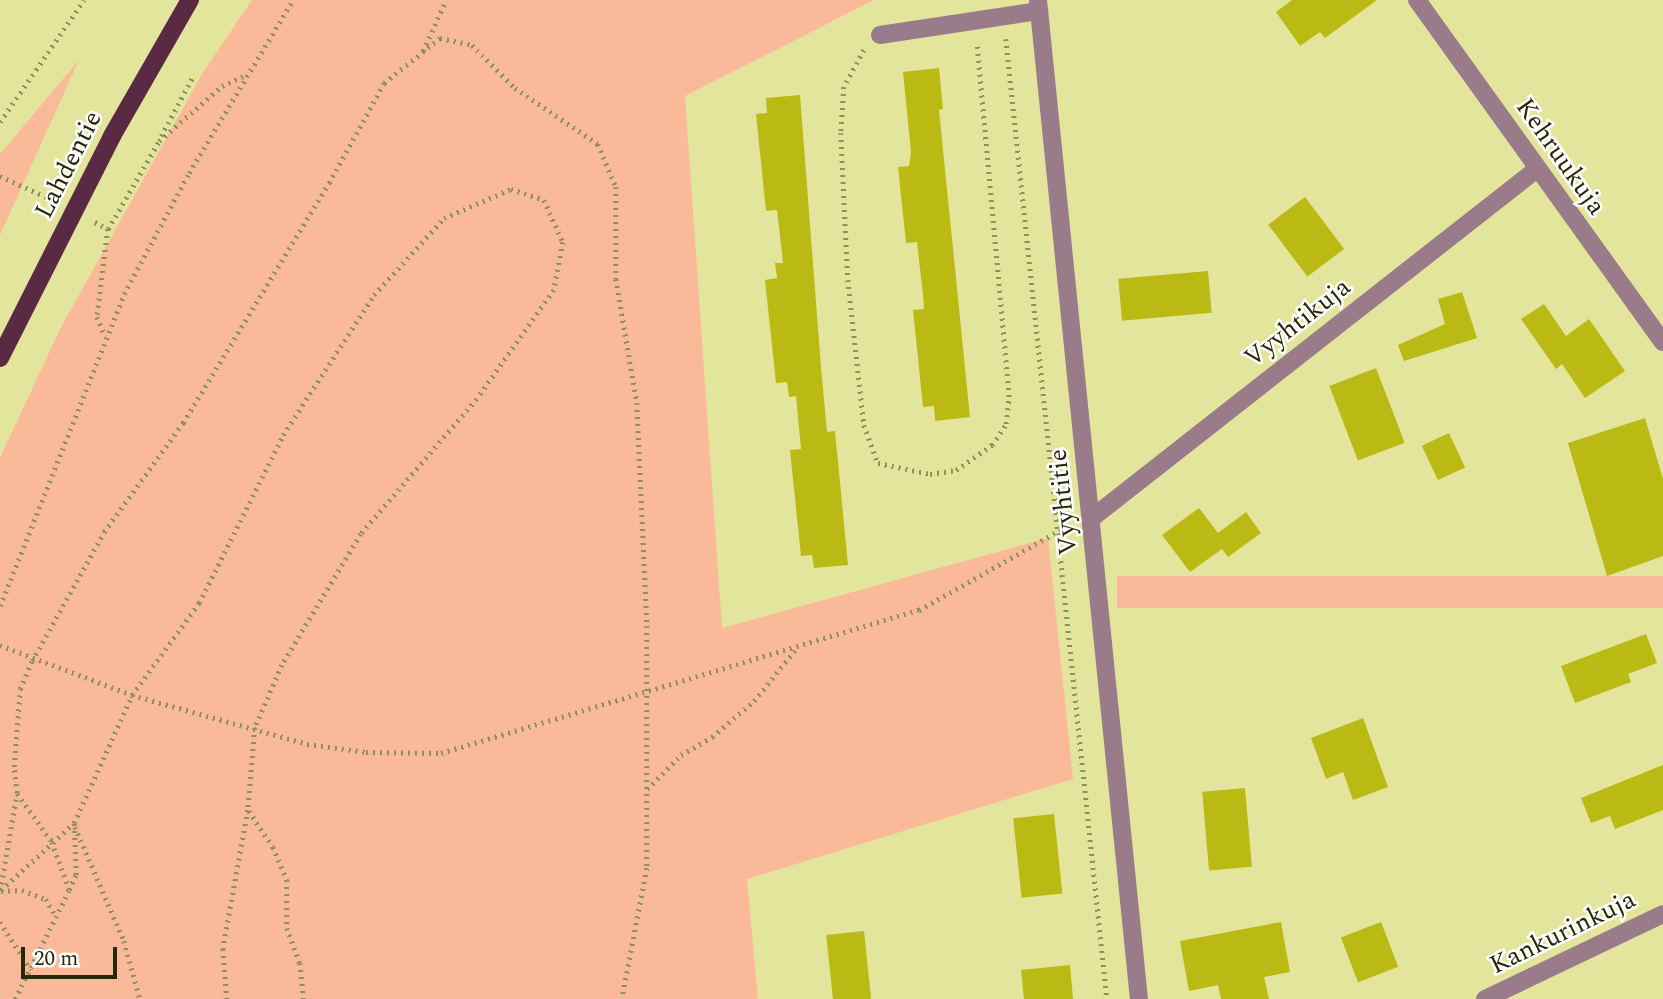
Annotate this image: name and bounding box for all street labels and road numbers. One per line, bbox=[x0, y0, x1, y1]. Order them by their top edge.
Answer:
street label: Kehruukuja bbox=[1508, 93, 1612, 221]
street label: Lahdentie bbox=[29, 106, 109, 224]
street label: Vyyhtikuja bbox=[1239, 272, 1357, 374]
street label: Vyyhtitie bbox=[1043, 447, 1085, 557]
street label: Kankurinkuja bbox=[1485, 884, 1641, 982]

